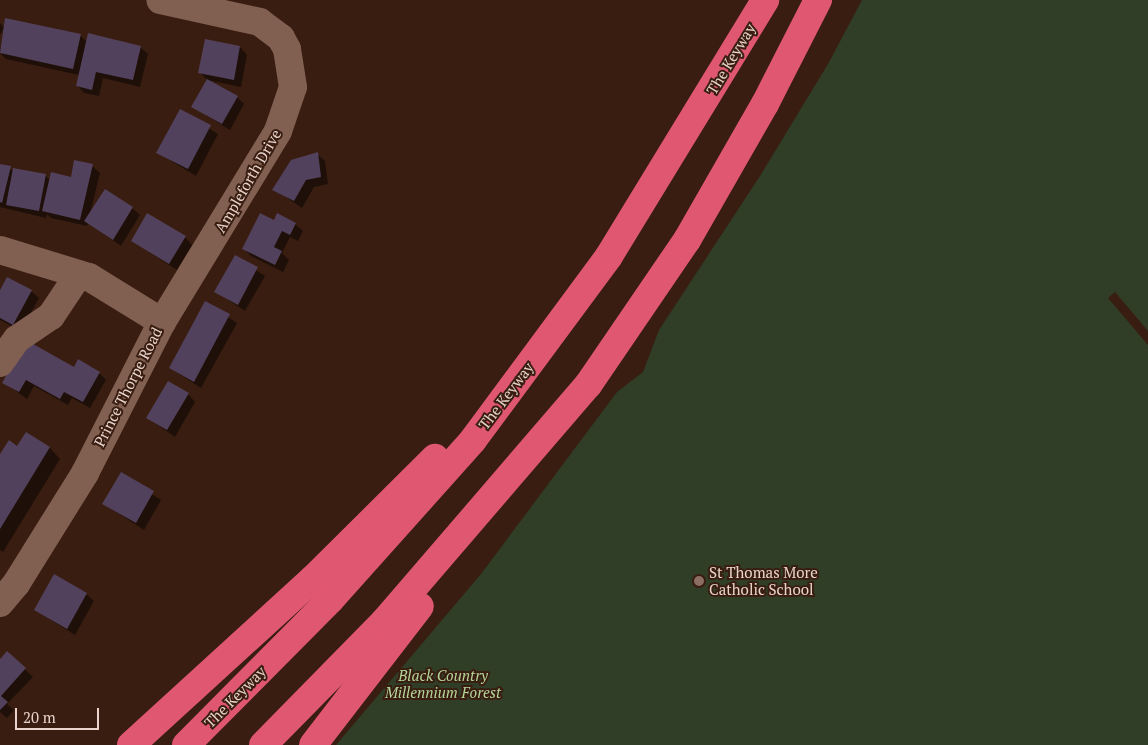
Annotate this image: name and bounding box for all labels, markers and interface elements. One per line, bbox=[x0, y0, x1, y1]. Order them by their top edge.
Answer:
street label: The Keyway bbox=[703, 20, 759, 98]
street label: Ampleforth Drive bbox=[211, 126, 285, 236]
street label: Prince Thorpe Road bbox=[90, 324, 166, 450]
street label: The Keyway bbox=[475, 359, 537, 433]
place label: St Thomas More Catholic School bbox=[709, 563, 818, 598]
marker: St Thomas More Catholic School bbox=[693, 575, 705, 587]
street label: The Keyway bbox=[200, 662, 270, 732]
park label: Black Country Millennium Forest bbox=[385, 666, 501, 701]
scale bar bbox=[18, 698, 101, 730]
text: 20 m bbox=[23, 707, 56, 727]

